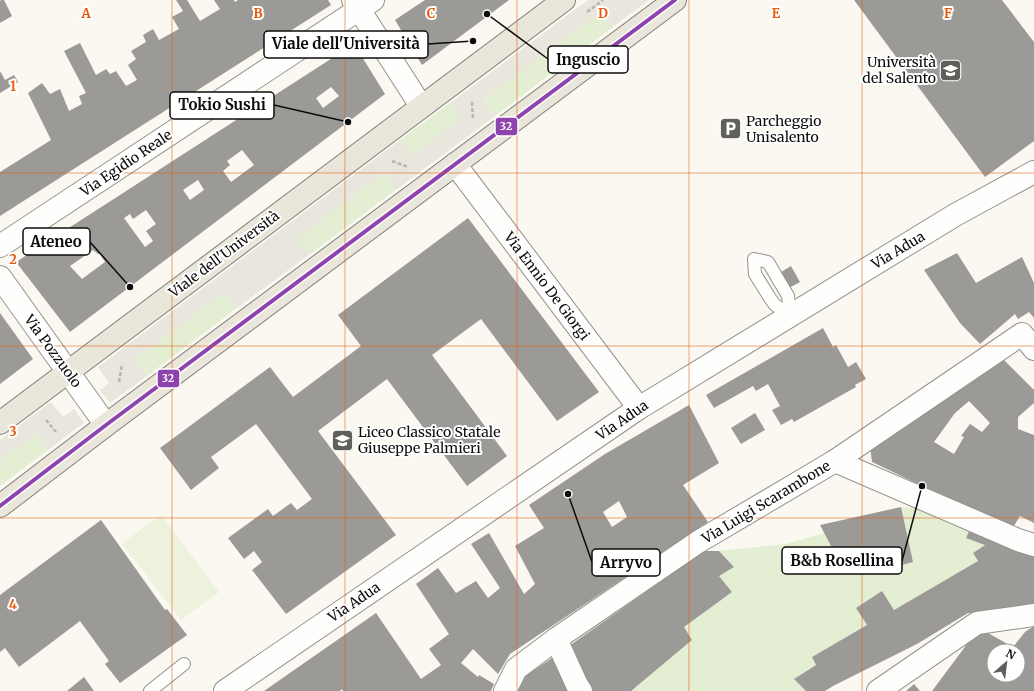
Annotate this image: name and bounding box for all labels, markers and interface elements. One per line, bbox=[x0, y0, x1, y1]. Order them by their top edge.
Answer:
text: A bbox=[80, 5, 91, 22]
text: B bbox=[253, 5, 263, 22]
text: C bbox=[427, 5, 436, 22]
text: D bbox=[598, 5, 608, 22]
text: E bbox=[772, 5, 781, 22]
text: F bbox=[944, 5, 952, 22]
callout: Viale dell'Università bbox=[264, 31, 428, 58]
text: Viale dell'Università bbox=[271, 34, 421, 53]
callout: Inguscio bbox=[548, 46, 628, 73]
text: Inguscio bbox=[556, 50, 620, 69]
place label: Università del Salento bbox=[862, 53, 936, 87]
school or university icon: Università del Salento bbox=[938, 57, 964, 83]
text: 1 bbox=[10, 78, 16, 95]
callout: Tokio Sushi bbox=[170, 92, 274, 119]
text: Tokio Sushi bbox=[178, 95, 266, 114]
place label: Parcheggio Unisalento bbox=[746, 112, 821, 146]
parking icon: Parcheggio Unisalento bbox=[718, 116, 744, 142]
line badge: 32 bbox=[495, 117, 518, 136]
text: 32 bbox=[500, 119, 513, 133]
street label: Via Egidio Reale bbox=[76, 126, 175, 201]
street label: Viale dell'Università bbox=[164, 206, 283, 302]
street label: Via Ennio De Giorgi bbox=[500, 227, 594, 344]
street label: Via Adua bbox=[867, 227, 928, 273]
callout: Ateneo bbox=[23, 228, 90, 255]
text: Ateneo bbox=[29, 232, 82, 251]
text: 2 bbox=[9, 251, 17, 268]
street label: Via Pozzuolo bbox=[20, 310, 86, 391]
line badge: 32 bbox=[157, 369, 180, 388]
text: 32 bbox=[162, 371, 175, 385]
street label: Via Adua bbox=[592, 396, 652, 445]
text: 3 bbox=[9, 423, 17, 440]
place label: Liceo Classico Statale Giuseppe Palmieri bbox=[358, 423, 500, 457]
school or university icon: Liceo Classico Statale Giuseppe Palmieri bbox=[330, 427, 356, 453]
street label: Via Luigi Scarambone bbox=[698, 457, 833, 548]
callout: B&b Rosellina bbox=[782, 547, 902, 574]
callout: Arryvo bbox=[592, 549, 660, 576]
text: B&b Rosellina bbox=[790, 551, 894, 570]
text: Arryvo bbox=[599, 553, 652, 572]
street label: Via Adua bbox=[324, 578, 384, 627]
text: 4 bbox=[9, 596, 18, 613]
north arrow bbox=[986, 643, 1026, 683]
text: N bbox=[1004, 646, 1018, 663]

